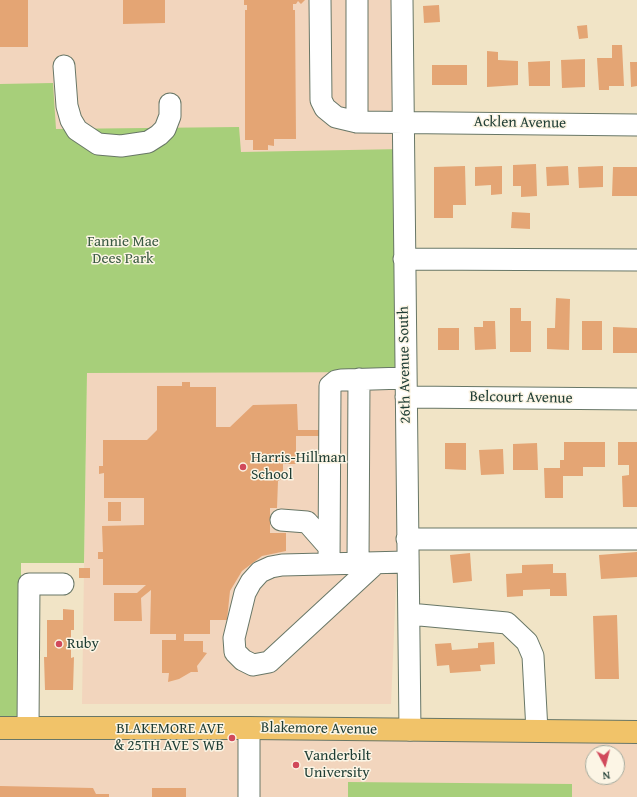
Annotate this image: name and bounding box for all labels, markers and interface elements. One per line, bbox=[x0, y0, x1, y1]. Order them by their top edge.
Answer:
street label: Acklen Avenue bbox=[474, 113, 566, 133]
park label: Fannie Mae Dees Park bbox=[87, 233, 159, 268]
street label: 26th Avenue South bbox=[395, 306, 415, 424]
street label: Belcourt Avenue bbox=[469, 388, 573, 408]
place label: Harris-Hillman School bbox=[251, 449, 346, 484]
marker: Harris-Hillman School bbox=[238, 462, 248, 472]
place label: Ruby bbox=[67, 635, 99, 653]
marker: Ruby bbox=[54, 639, 64, 649]
street label: Blakemore Avenue bbox=[261, 719, 377, 739]
place label: BLAKEMORE AVE & 25TH AVE S WB bbox=[114, 720, 224, 755]
marker: BLAKEMORE AVE & 25TH AVE S WB bbox=[227, 733, 237, 743]
north arrow bbox=[585, 745, 625, 785]
place label: Vanderbilt University bbox=[304, 747, 371, 782]
marker: Vanderbilt University bbox=[291, 760, 301, 770]
text: N bbox=[602, 768, 611, 784]

